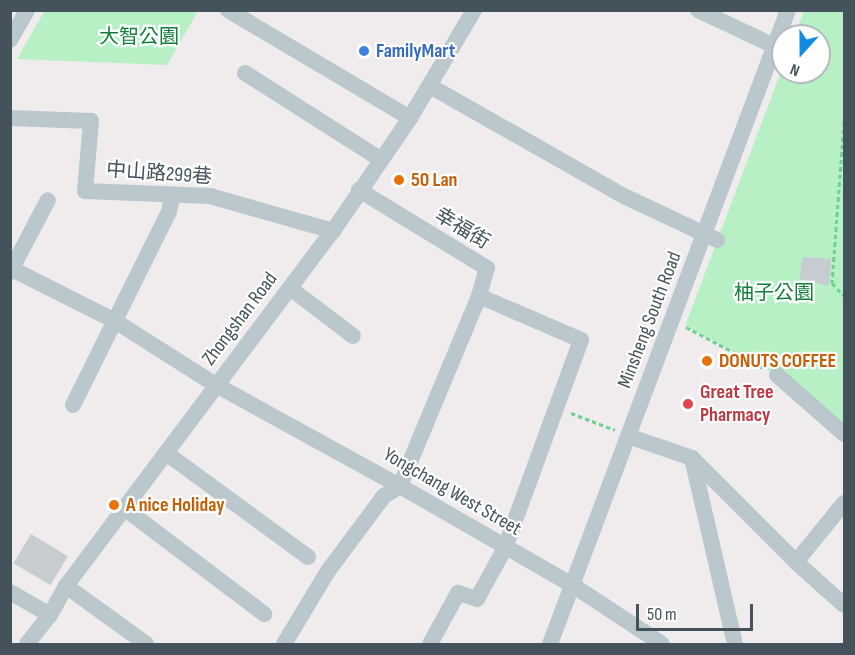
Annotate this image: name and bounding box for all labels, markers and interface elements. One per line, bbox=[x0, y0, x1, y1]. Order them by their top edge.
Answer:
north arrow bbox=[771, 24, 831, 84]
park label: 大智公園 bbox=[99, 25, 179, 49]
place label: FamilyMart bbox=[376, 39, 455, 63]
marker: FamilyMart bbox=[357, 44, 371, 58]
text: N bbox=[788, 59, 802, 80]
street label: 中山路299巷 bbox=[105, 158, 213, 190]
place label: 50 Lan bbox=[411, 168, 457, 192]
marker: 50 Lan bbox=[392, 173, 406, 187]
street label: 幸福街 bbox=[430, 203, 494, 255]
street label: Minsheng South Road bbox=[613, 248, 687, 392]
street label: Zhongshan Road bbox=[197, 268, 283, 370]
park label: 柚子公園 bbox=[734, 281, 814, 305]
place label: DONUTS COFFEE bbox=[719, 349, 836, 373]
marker: DONUTS COFFEE bbox=[700, 354, 714, 368]
place label: Great Tree Pharmacy bbox=[700, 380, 774, 427]
marker: Great Tree Pharmacy bbox=[681, 397, 695, 411]
street label: Yongchang West Street bbox=[379, 443, 525, 541]
place label: A nice Holiday bbox=[126, 493, 224, 517]
marker: A nice Holiday bbox=[107, 498, 121, 512]
scale bar bbox=[639, 592, 756, 630]
text: 50 m bbox=[647, 604, 677, 625]

